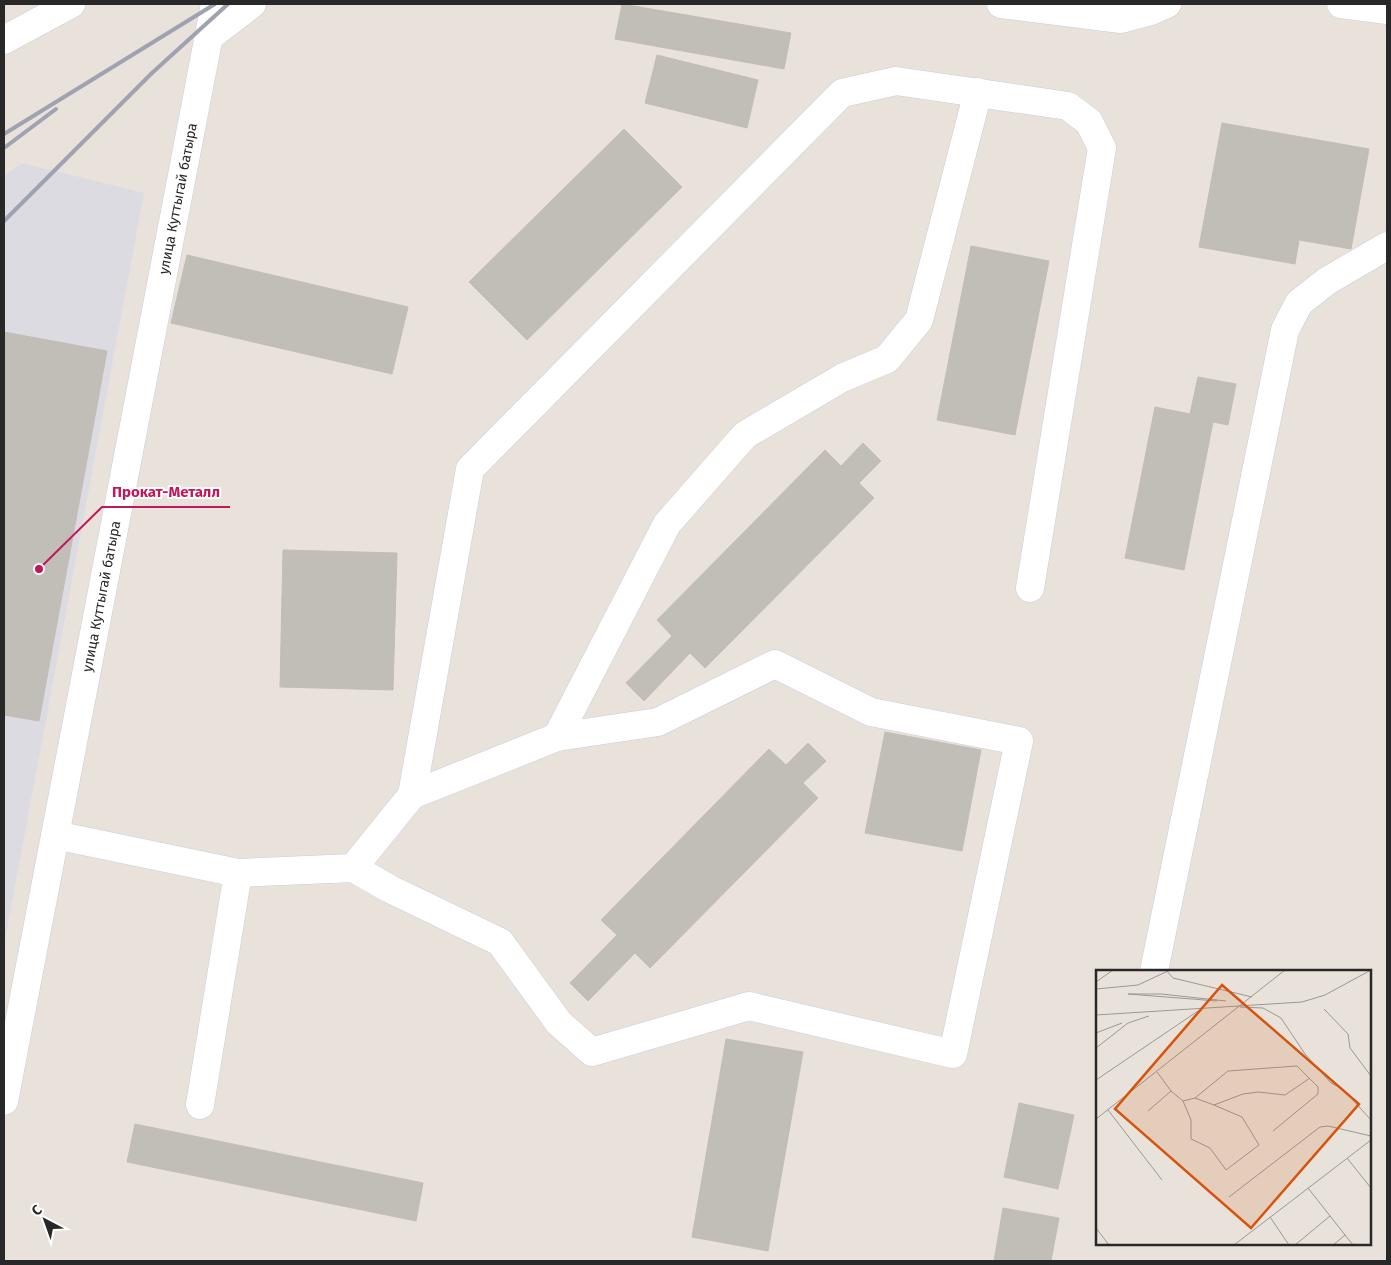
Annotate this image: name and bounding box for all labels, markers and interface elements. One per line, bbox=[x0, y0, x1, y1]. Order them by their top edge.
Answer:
street label: улица Куттыгай батыра bbox=[155, 122, 201, 276]
callout: Прокат-Металл bbox=[102, 477, 230, 507]
text: Прокат-Металл bbox=[112, 483, 220, 501]
street label: улица Куттыгай батыра bbox=[79, 519, 124, 673]
inset map bbox=[1096, 970, 1371, 1245]
north arrow bbox=[20, 1195, 70, 1245]
text: С bbox=[28, 1202, 45, 1220]

